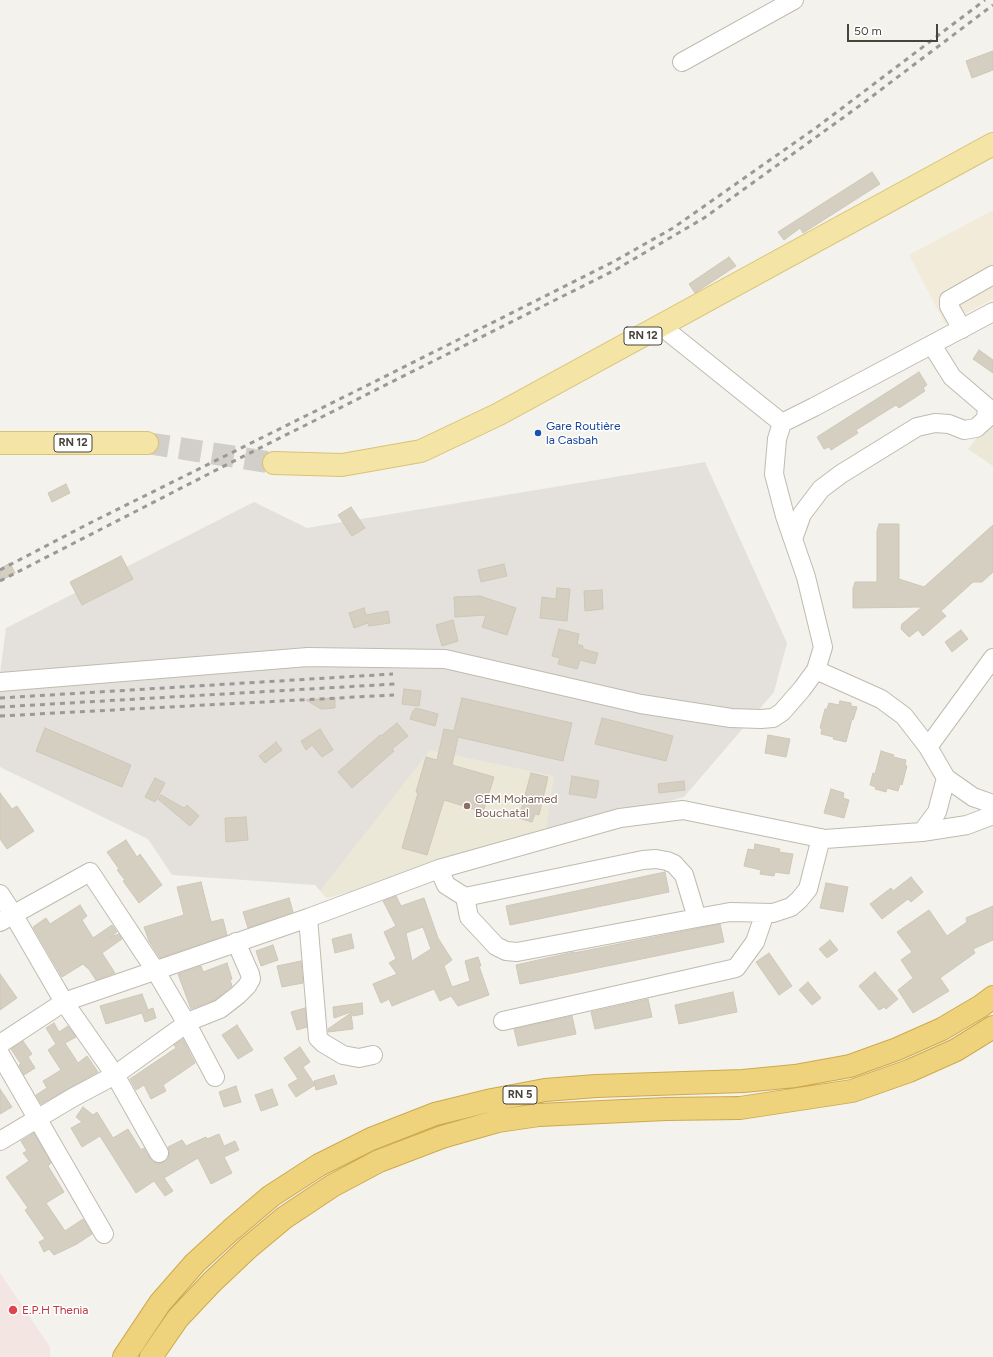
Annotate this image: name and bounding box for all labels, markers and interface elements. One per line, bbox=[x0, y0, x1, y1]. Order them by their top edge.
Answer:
scale bar bbox=[849, 16, 940, 42]
text: 50 m bbox=[854, 24, 882, 38]
road number: RN 12 bbox=[624, 327, 662, 345]
place label: Gare Routière la Casbah bbox=[546, 419, 620, 447]
marker: Gare Routière la Casbah bbox=[533, 428, 543, 438]
road number: RN 12 bbox=[54, 434, 92, 452]
place label: CEM Mohamed Bouchatal bbox=[475, 792, 558, 820]
marker: CEM Mohamed Bouchatal bbox=[462, 801, 472, 811]
road number: RN 5 bbox=[503, 1086, 537, 1104]
place label: E.P.H Thenia bbox=[22, 1303, 88, 1317]
marker: E.P.H Thenia bbox=[7, 1304, 19, 1316]

